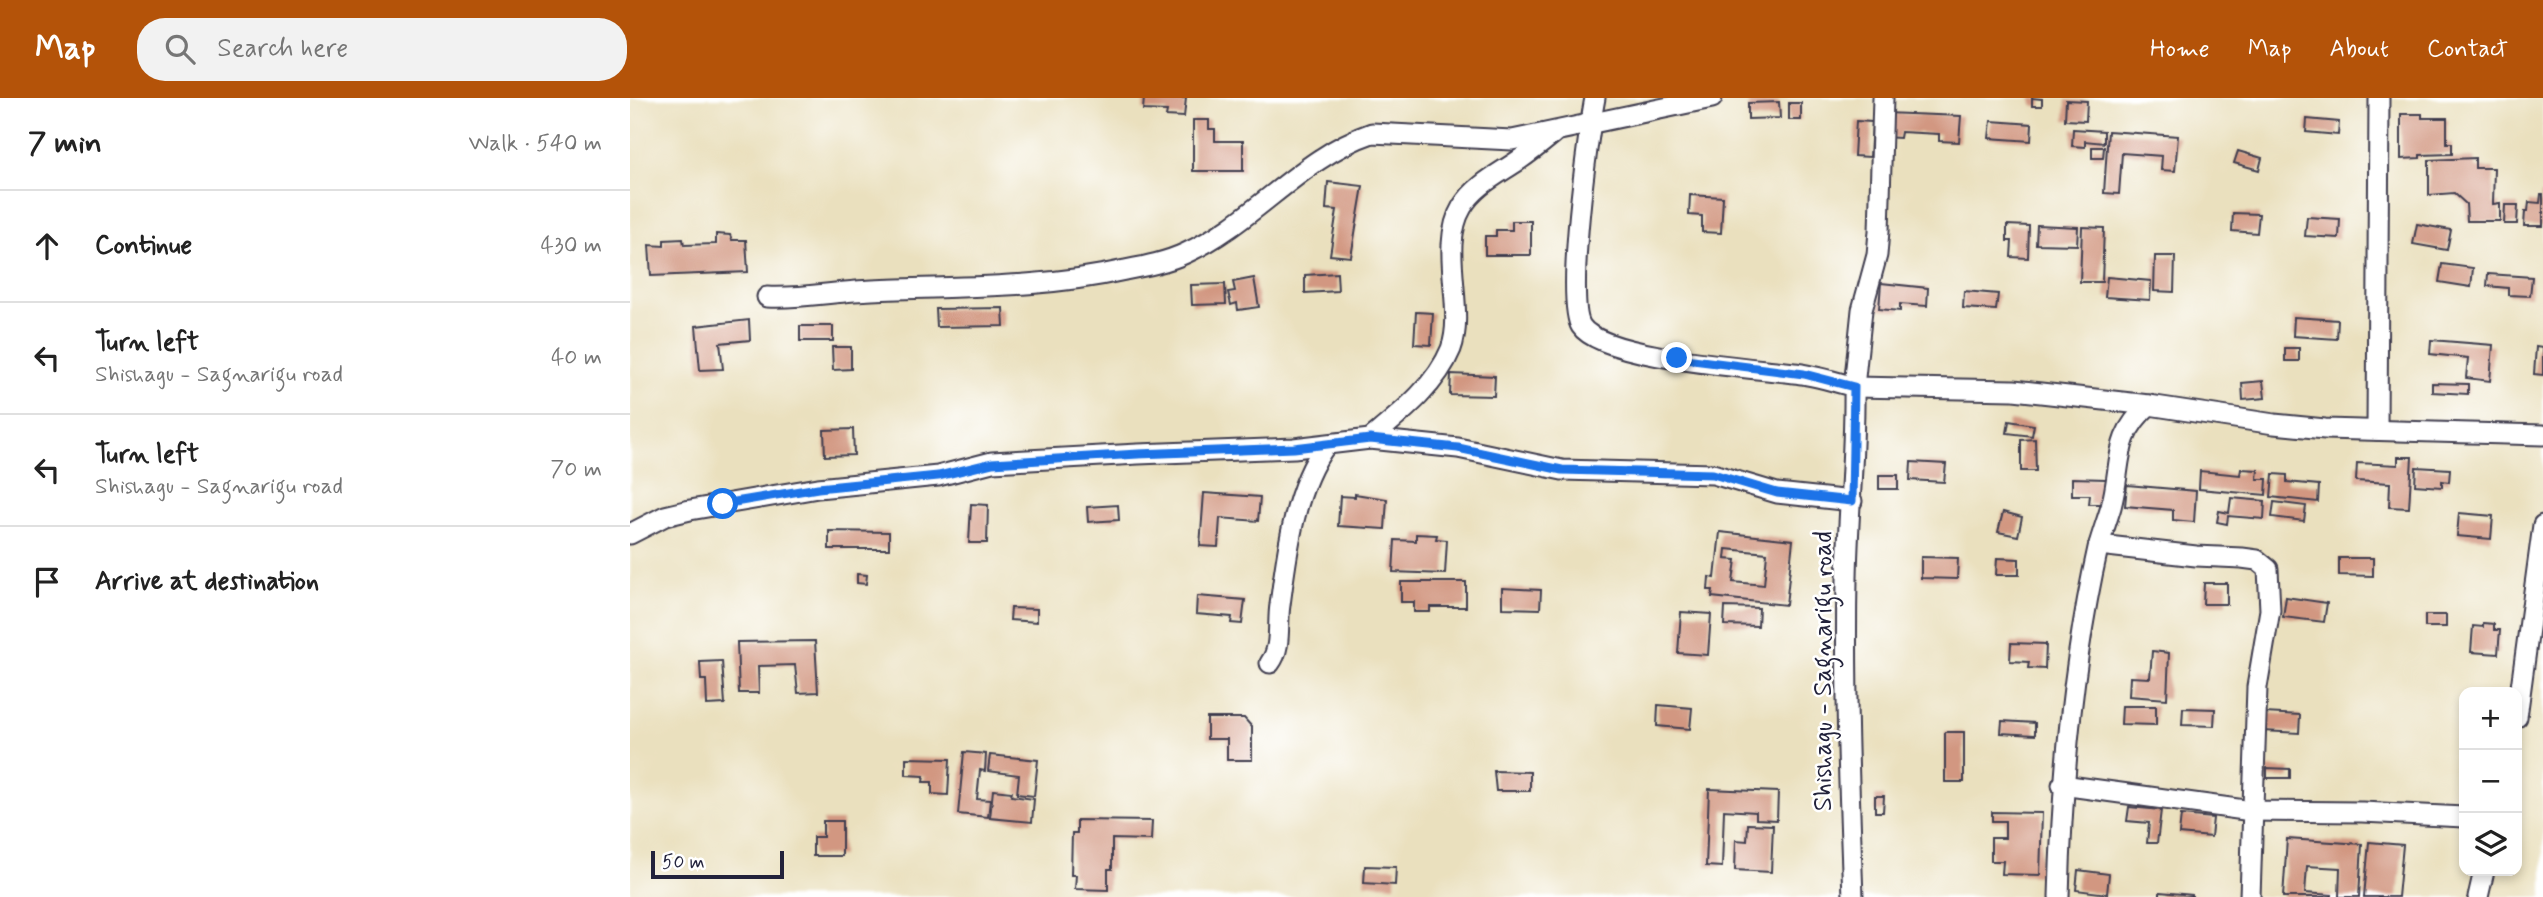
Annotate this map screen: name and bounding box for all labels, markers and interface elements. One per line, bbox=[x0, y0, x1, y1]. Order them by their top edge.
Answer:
search box bbox=[137, 18, 627, 81]
text: Map bbox=[35, 27, 95, 71]
icon: search bbox=[161, 30, 199, 68]
text: Search here bbox=[217, 32, 348, 66]
text: Home bbox=[2150, 34, 2210, 65]
text: Map bbox=[2248, 34, 2292, 65]
text: About bbox=[2330, 34, 2389, 65]
text: Contact bbox=[2427, 34, 2508, 65]
text: 7 min bbox=[28, 124, 102, 163]
text: Walk · 540 m bbox=[469, 129, 602, 159]
icon: ahead bbox=[28, 227, 66, 265]
text: Continue bbox=[95, 229, 192, 263]
text: 430 m bbox=[541, 231, 602, 261]
text: Turn left bbox=[95, 326, 199, 360]
icon: left bbox=[28, 339, 66, 377]
route end bbox=[1661, 342, 1692, 373]
text: 40 m bbox=[551, 343, 602, 373]
text: Shishagu - Sagnarigu road bbox=[95, 360, 343, 390]
text: Turn left bbox=[95, 438, 199, 472]
icon: left bbox=[28, 451, 66, 489]
text: 70 m bbox=[550, 455, 602, 485]
text: Shishagu - Sagnarigu road bbox=[95, 472, 343, 502]
route start bbox=[707, 488, 738, 519]
street label: Shishagu - Sagnarigu road bbox=[1807, 531, 1844, 811]
icon: arrive bbox=[28, 563, 66, 601]
text: Arrive at destination bbox=[95, 565, 319, 599]
map controls bbox=[2459, 687, 2522, 876]
button: + bbox=[2459, 687, 2522, 750]
button: − bbox=[2459, 750, 2522, 813]
button: layers bbox=[2459, 813, 2522, 876]
scale bar bbox=[651, 848, 784, 880]
text: 50 m bbox=[662, 850, 705, 875]

